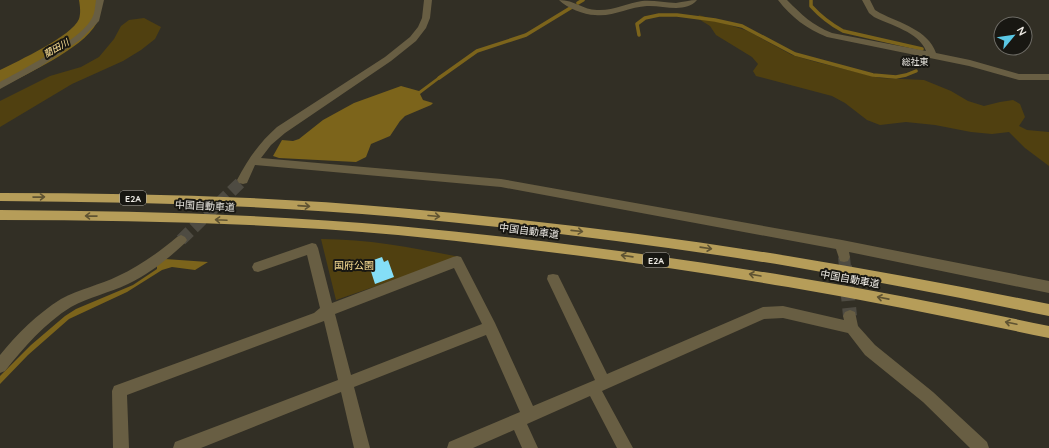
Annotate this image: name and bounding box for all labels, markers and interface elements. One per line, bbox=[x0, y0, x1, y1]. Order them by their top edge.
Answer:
north arrow bbox=[993, 16, 1033, 56]
text: N bbox=[1014, 24, 1030, 38]
water label: 藺田川 bbox=[42, 36, 71, 60]
district label: 総社東 bbox=[901, 56, 929, 67]
road number: E2A bbox=[120, 191, 146, 205]
one-way arrow bbox=[32, 193, 45, 201]
street label: 中国自動車道 bbox=[175, 198, 235, 214]
one-way arrow bbox=[297, 203, 310, 210]
one-way arrow bbox=[85, 212, 98, 220]
one-way arrow bbox=[427, 212, 440, 220]
one-way arrow bbox=[215, 216, 228, 223]
street label: 中国自動車道 bbox=[498, 221, 560, 241]
one-way arrow bbox=[570, 227, 583, 234]
one-way arrow bbox=[699, 244, 712, 252]
one-way arrow bbox=[621, 252, 634, 260]
road number: E2A bbox=[643, 253, 669, 267]
park label: 国府公園 bbox=[334, 259, 374, 272]
street label: 中国自動車道 bbox=[819, 267, 881, 291]
one-way arrow bbox=[749, 271, 762, 279]
one-way arrow bbox=[877, 294, 890, 302]
one-way arrow bbox=[1005, 319, 1018, 327]

